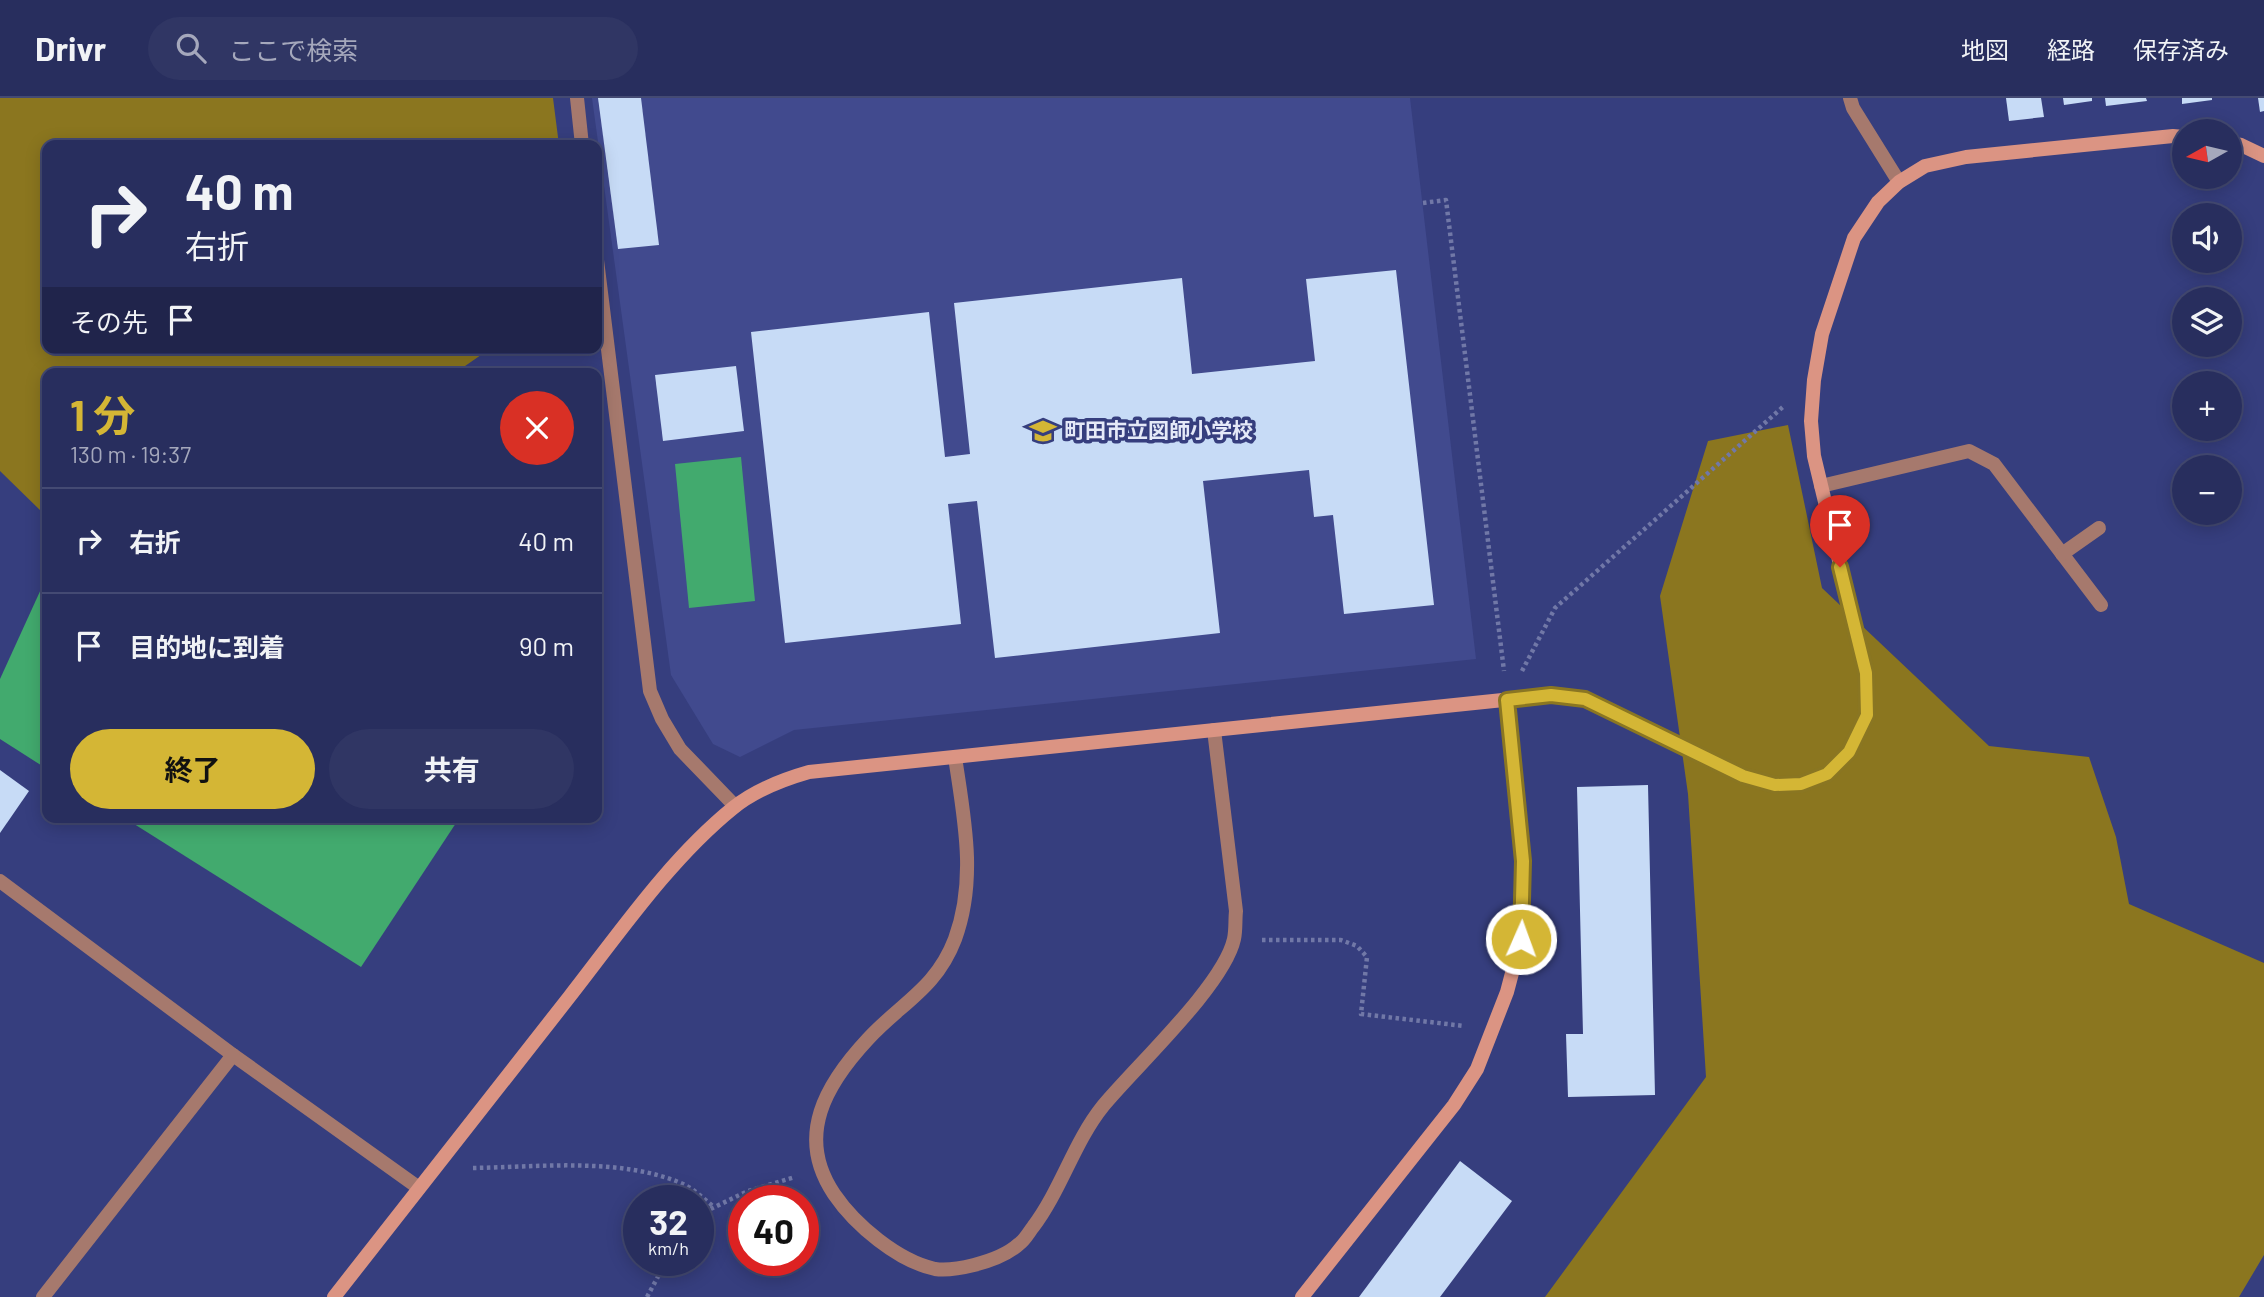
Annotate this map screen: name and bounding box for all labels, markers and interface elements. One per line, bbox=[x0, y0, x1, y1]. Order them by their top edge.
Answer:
search box bbox=[148, 17, 638, 80]
text: Drivr bbox=[35, 28, 106, 68]
icon: search bbox=[172, 29, 210, 67]
text: ここで検索 bbox=[228, 34, 358, 65]
text: 地図 bbox=[1961, 35, 2009, 64]
text: 経路 bbox=[2047, 35, 2095, 64]
text: 保存済み bbox=[2133, 35, 2229, 64]
north arrow bbox=[2172, 119, 2242, 189]
map controls bbox=[2172, 119, 2242, 525]
text: 40 m bbox=[185, 161, 293, 220]
icon: right bbox=[70, 168, 161, 259]
button: sound bbox=[2172, 203, 2242, 273]
text: 右折 bbox=[185, 226, 249, 264]
button: layers bbox=[2172, 287, 2242, 357]
icon: arrive bbox=[162, 301, 200, 339]
text: その先 bbox=[70, 306, 148, 337]
button: + bbox=[2172, 371, 2242, 441]
text: 1 分 bbox=[70, 389, 135, 439]
button: close bbox=[500, 391, 574, 465]
school or university icon: 町田市立図師小学校 bbox=[1028, 416, 1058, 446]
place label: 町田市立図師小学校 bbox=[1064, 417, 1253, 442]
text: 130 m · 19:37 bbox=[70, 440, 191, 468]
button: − bbox=[2172, 455, 2242, 525]
pin bbox=[1810, 495, 1870, 567]
icon: arrive bbox=[1821, 506, 1859, 544]
icon: right bbox=[70, 522, 108, 560]
text: 40 m bbox=[518, 525, 574, 556]
text: 右折 bbox=[129, 526, 181, 557]
icon: arrive bbox=[70, 627, 108, 665]
text: 90 m bbox=[519, 630, 574, 661]
text: 目的地に到着 bbox=[129, 631, 285, 662]
button: 終了 bbox=[70, 729, 315, 809]
button: 共有 bbox=[329, 729, 574, 809]
position arrow bbox=[1484, 902, 1558, 976]
speed limit sign: 40 bbox=[728, 1185, 819, 1276]
text: 32 bbox=[649, 1200, 688, 1242]
text: km/h bbox=[648, 1237, 689, 1259]

